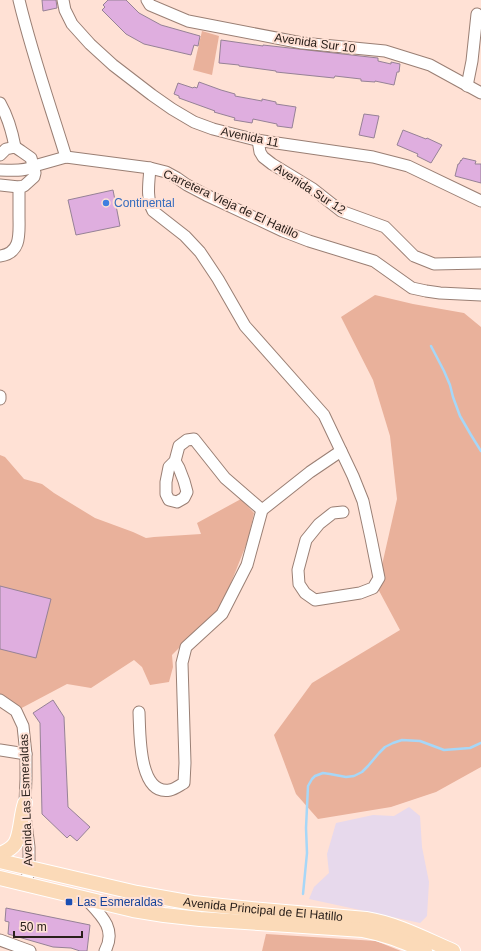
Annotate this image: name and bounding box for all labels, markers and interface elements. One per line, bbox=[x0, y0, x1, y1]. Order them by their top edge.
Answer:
street label: Avenida Sur 10 bbox=[274, 30, 357, 56]
street label: Avenida 11 bbox=[220, 124, 281, 150]
street label: Avenida Sur 12 bbox=[272, 161, 348, 217]
street label: Carretera Vieja de El Hatillo bbox=[161, 166, 301, 242]
place label: Continental bbox=[114, 196, 175, 210]
marker: Continental bbox=[101, 198, 111, 208]
street label: Avenida Las Esmeraldas bbox=[17, 734, 35, 866]
street label: Avenida Principal de El Hatillo bbox=[182, 894, 344, 924]
place label: Las Esmeraldas bbox=[77, 895, 163, 909]
marker: Las Esmeraldas bbox=[64, 897, 74, 907]
scale bar bbox=[14, 913, 82, 939]
text: 50 m bbox=[20, 920, 47, 934]

